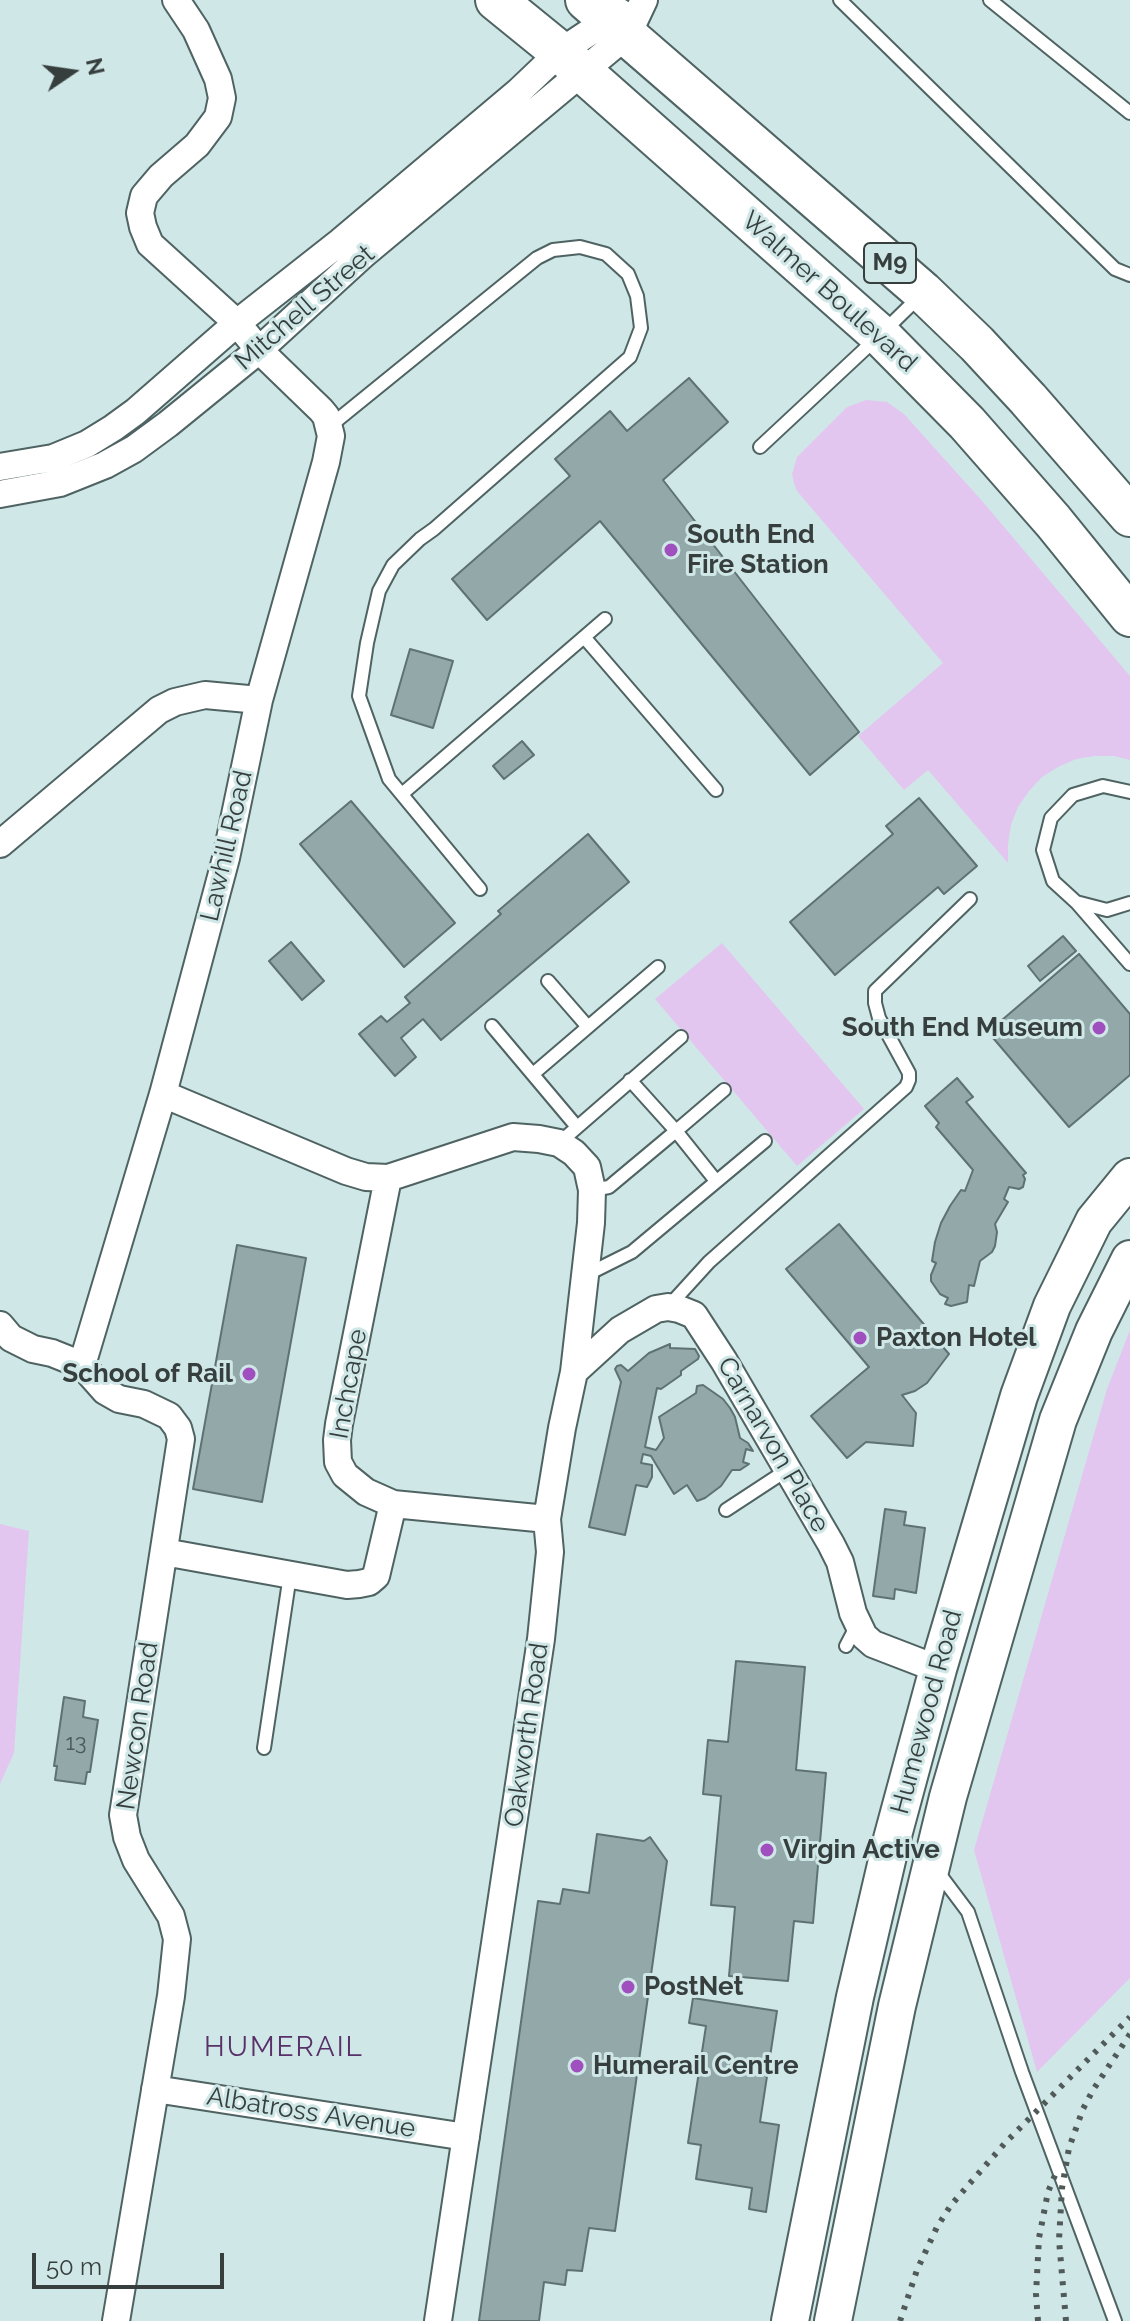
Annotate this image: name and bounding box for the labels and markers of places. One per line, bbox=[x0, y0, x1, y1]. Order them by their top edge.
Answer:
place label: South End Fire Station bbox=[687, 519, 829, 580]
marker: South End Fire Station bbox=[662, 541, 680, 559]
place label: South End Museum bbox=[842, 1012, 1083, 1044]
marker: South End Museum bbox=[1090, 1019, 1108, 1037]
place label: Paxton Hotel bbox=[876, 1322, 1037, 1354]
marker: Paxton Hotel bbox=[851, 1329, 869, 1347]
place label: School of Rail bbox=[62, 1358, 233, 1390]
marker: School of Rail bbox=[240, 1365, 258, 1383]
place label: Virgin Active bbox=[783, 1834, 940, 1866]
marker: Virgin Active bbox=[758, 1841, 776, 1859]
place label: PostNet bbox=[644, 1971, 743, 2003]
marker: PostNet bbox=[619, 1978, 637, 1996]
place label: Humerail Centre bbox=[593, 2050, 799, 2082]
marker: Humerail Centre bbox=[568, 2057, 586, 2075]

